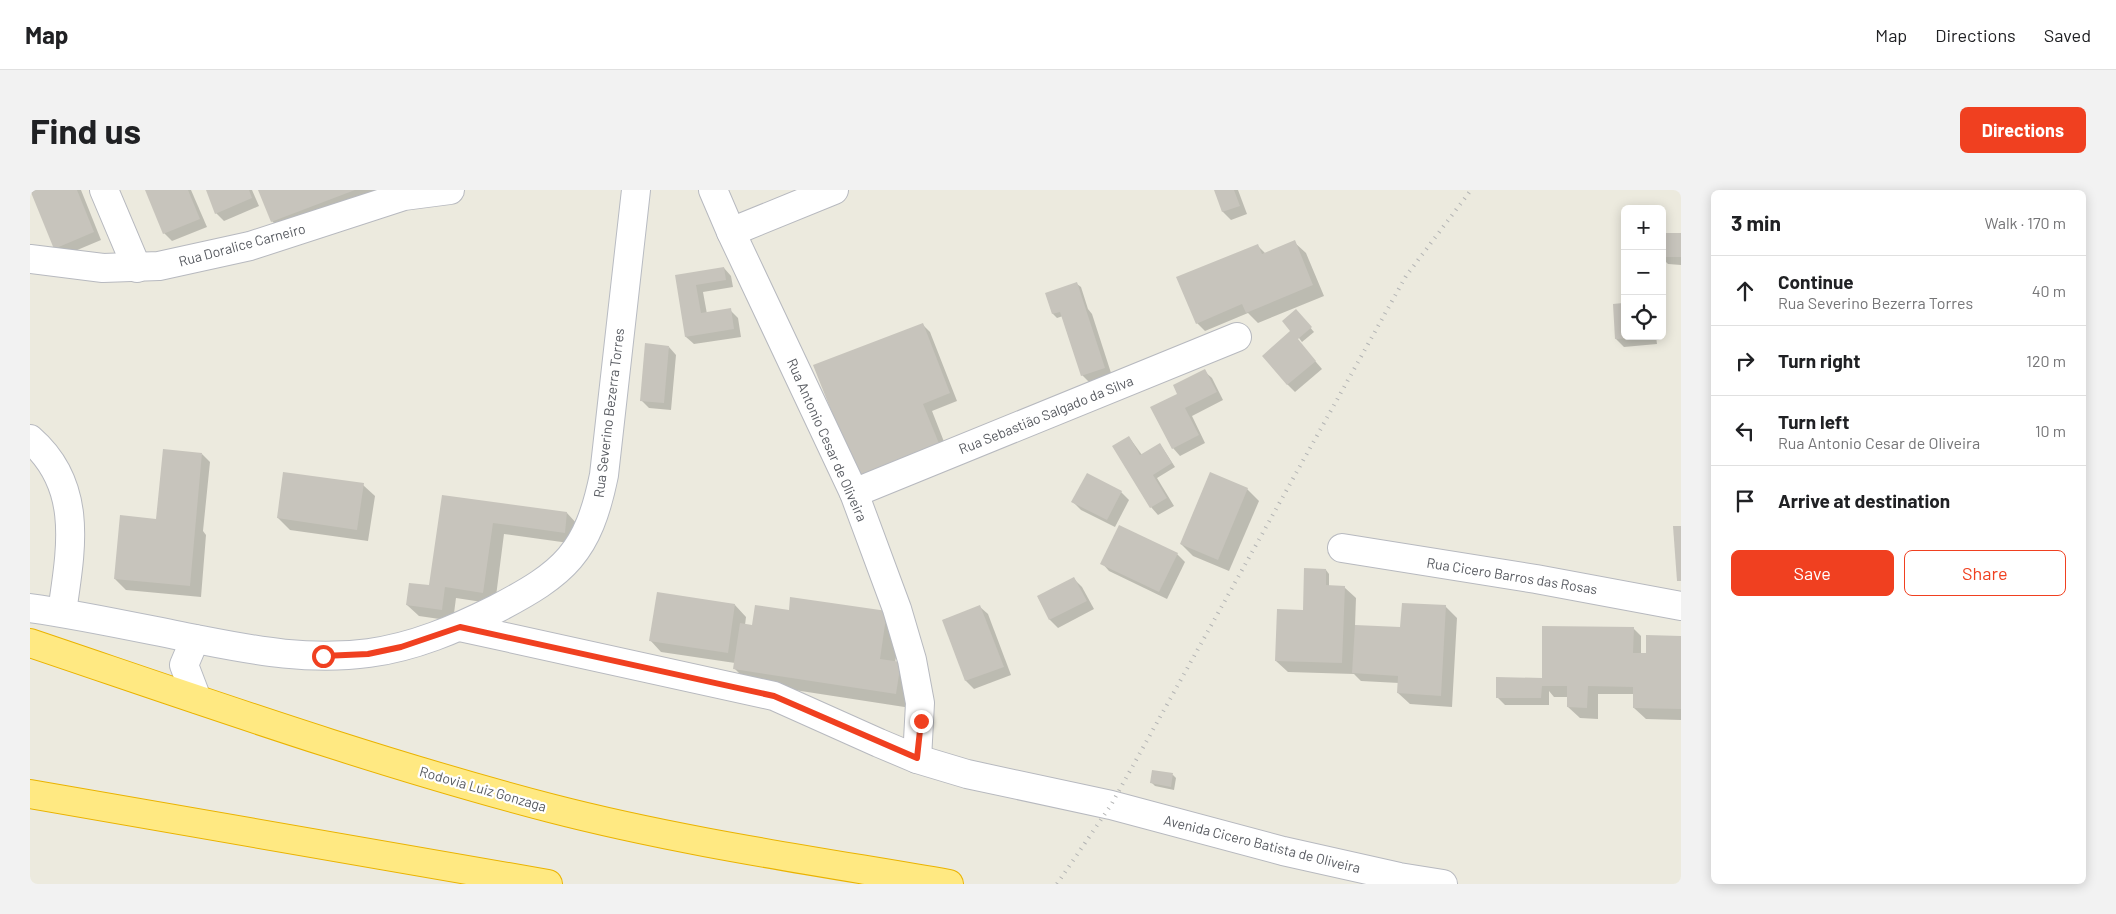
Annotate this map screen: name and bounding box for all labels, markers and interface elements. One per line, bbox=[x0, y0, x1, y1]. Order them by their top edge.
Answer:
text: Map bbox=[25, 20, 68, 49]
text: Map bbox=[1875, 24, 1907, 46]
text: Directions bbox=[1935, 24, 2016, 46]
text: Saved bbox=[2044, 24, 2091, 46]
button: Directions bbox=[1960, 107, 2086, 153]
text: Find us bbox=[30, 109, 141, 151]
map controls bbox=[1621, 205, 1666, 340]
button: + bbox=[1621, 205, 1666, 250]
text: 3 min bbox=[1731, 210, 1781, 235]
text: Walk · 170 m bbox=[1984, 213, 2066, 232]
street label: Rua Doralice Carneiro bbox=[177, 219, 307, 270]
button: − bbox=[1621, 250, 1666, 295]
text: Continue bbox=[1778, 270, 1854, 293]
icon: ahead bbox=[1731, 277, 1759, 305]
text: 40 m bbox=[2032, 281, 2066, 300]
text: Rua Severino Bezerra Torres bbox=[1778, 293, 1973, 312]
button: locate bbox=[1621, 295, 1666, 340]
street label: Rua Severino Bezerra Torres bbox=[590, 327, 627, 499]
icon: right bbox=[1731, 347, 1759, 375]
text: Turn right bbox=[1778, 349, 1860, 372]
text: 120 m bbox=[2026, 351, 2066, 370]
street label: Rua Antonio Cesar de Oliveira bbox=[784, 356, 871, 524]
street label: Rua Sebastião Salgado da Silva bbox=[956, 372, 1136, 457]
text: Turn left bbox=[1778, 410, 1849, 433]
icon: left bbox=[1731, 417, 1759, 445]
text: 10 m bbox=[2035, 421, 2066, 440]
text: Rua Antonio Cesar de Oliveira bbox=[1778, 433, 1980, 452]
icon: arrive bbox=[1731, 487, 1759, 515]
text: Arrive at destination bbox=[1778, 489, 1950, 512]
button: Save bbox=[1731, 550, 1894, 596]
button: Share bbox=[1904, 550, 2066, 596]
street label: Rua Cicero Barros das Rosas bbox=[1426, 554, 1599, 597]
route start bbox=[312, 645, 335, 668]
route end bbox=[910, 710, 933, 733]
street label: Rodovia Luiz Gonzaga bbox=[418, 762, 549, 815]
street label: Avenida Cicero Batista de Oliveira bbox=[1162, 811, 1362, 876]

